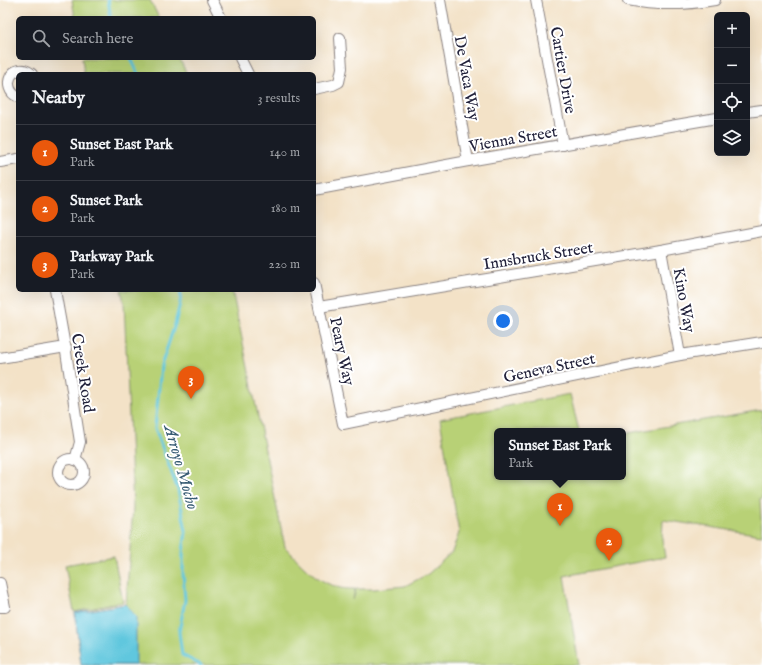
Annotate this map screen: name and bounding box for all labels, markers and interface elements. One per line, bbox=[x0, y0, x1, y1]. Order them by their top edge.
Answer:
map controls bbox=[714, 12, 750, 156]
button: + bbox=[714, 12, 750, 48]
search box bbox=[16, 16, 316, 60]
street label: Cartier Drive bbox=[545, 25, 580, 115]
icon: search bbox=[30, 27, 52, 49]
text: Search here bbox=[62, 29, 133, 48]
street label: De Vaca Way bbox=[449, 34, 483, 123]
button: − bbox=[714, 48, 750, 84]
button: locate bbox=[714, 84, 750, 120]
text: Nearby bbox=[32, 88, 85, 109]
text: 3 results bbox=[258, 90, 300, 107]
button: layers bbox=[714, 120, 750, 156]
street label: Vienna Street bbox=[467, 122, 560, 158]
text: Sunset East Park bbox=[70, 135, 173, 154]
text: 1 bbox=[43, 144, 47, 161]
text: 140 m bbox=[270, 144, 300, 161]
text: Park bbox=[70, 154, 95, 171]
text: Sunset Park bbox=[70, 191, 143, 210]
text: 2 bbox=[42, 200, 48, 217]
text: 180 m bbox=[271, 200, 300, 217]
text: Park bbox=[70, 210, 95, 227]
street label: Innsbruck Street bbox=[482, 238, 595, 276]
text: Parkway Park bbox=[70, 247, 154, 266]
text: 3 bbox=[43, 256, 47, 273]
text: 220 m bbox=[269, 256, 300, 273]
text: Park bbox=[70, 266, 95, 283]
street label: Kino Way bbox=[668, 266, 699, 334]
your location bbox=[493, 311, 513, 331]
street label: Peary Way bbox=[324, 315, 358, 388]
street label: Creek Road bbox=[66, 332, 98, 415]
street label: Geneva Street bbox=[502, 349, 598, 388]
pin: 3 bbox=[178, 366, 204, 399]
water label: Arroyo Mocho bbox=[158, 421, 203, 512]
popup bbox=[494, 428, 626, 480]
text: Sunset East Park bbox=[508, 436, 612, 455]
text: Park bbox=[508, 455, 533, 472]
pin: 1 bbox=[547, 493, 573, 526]
pin: 2 bbox=[596, 528, 622, 561]

